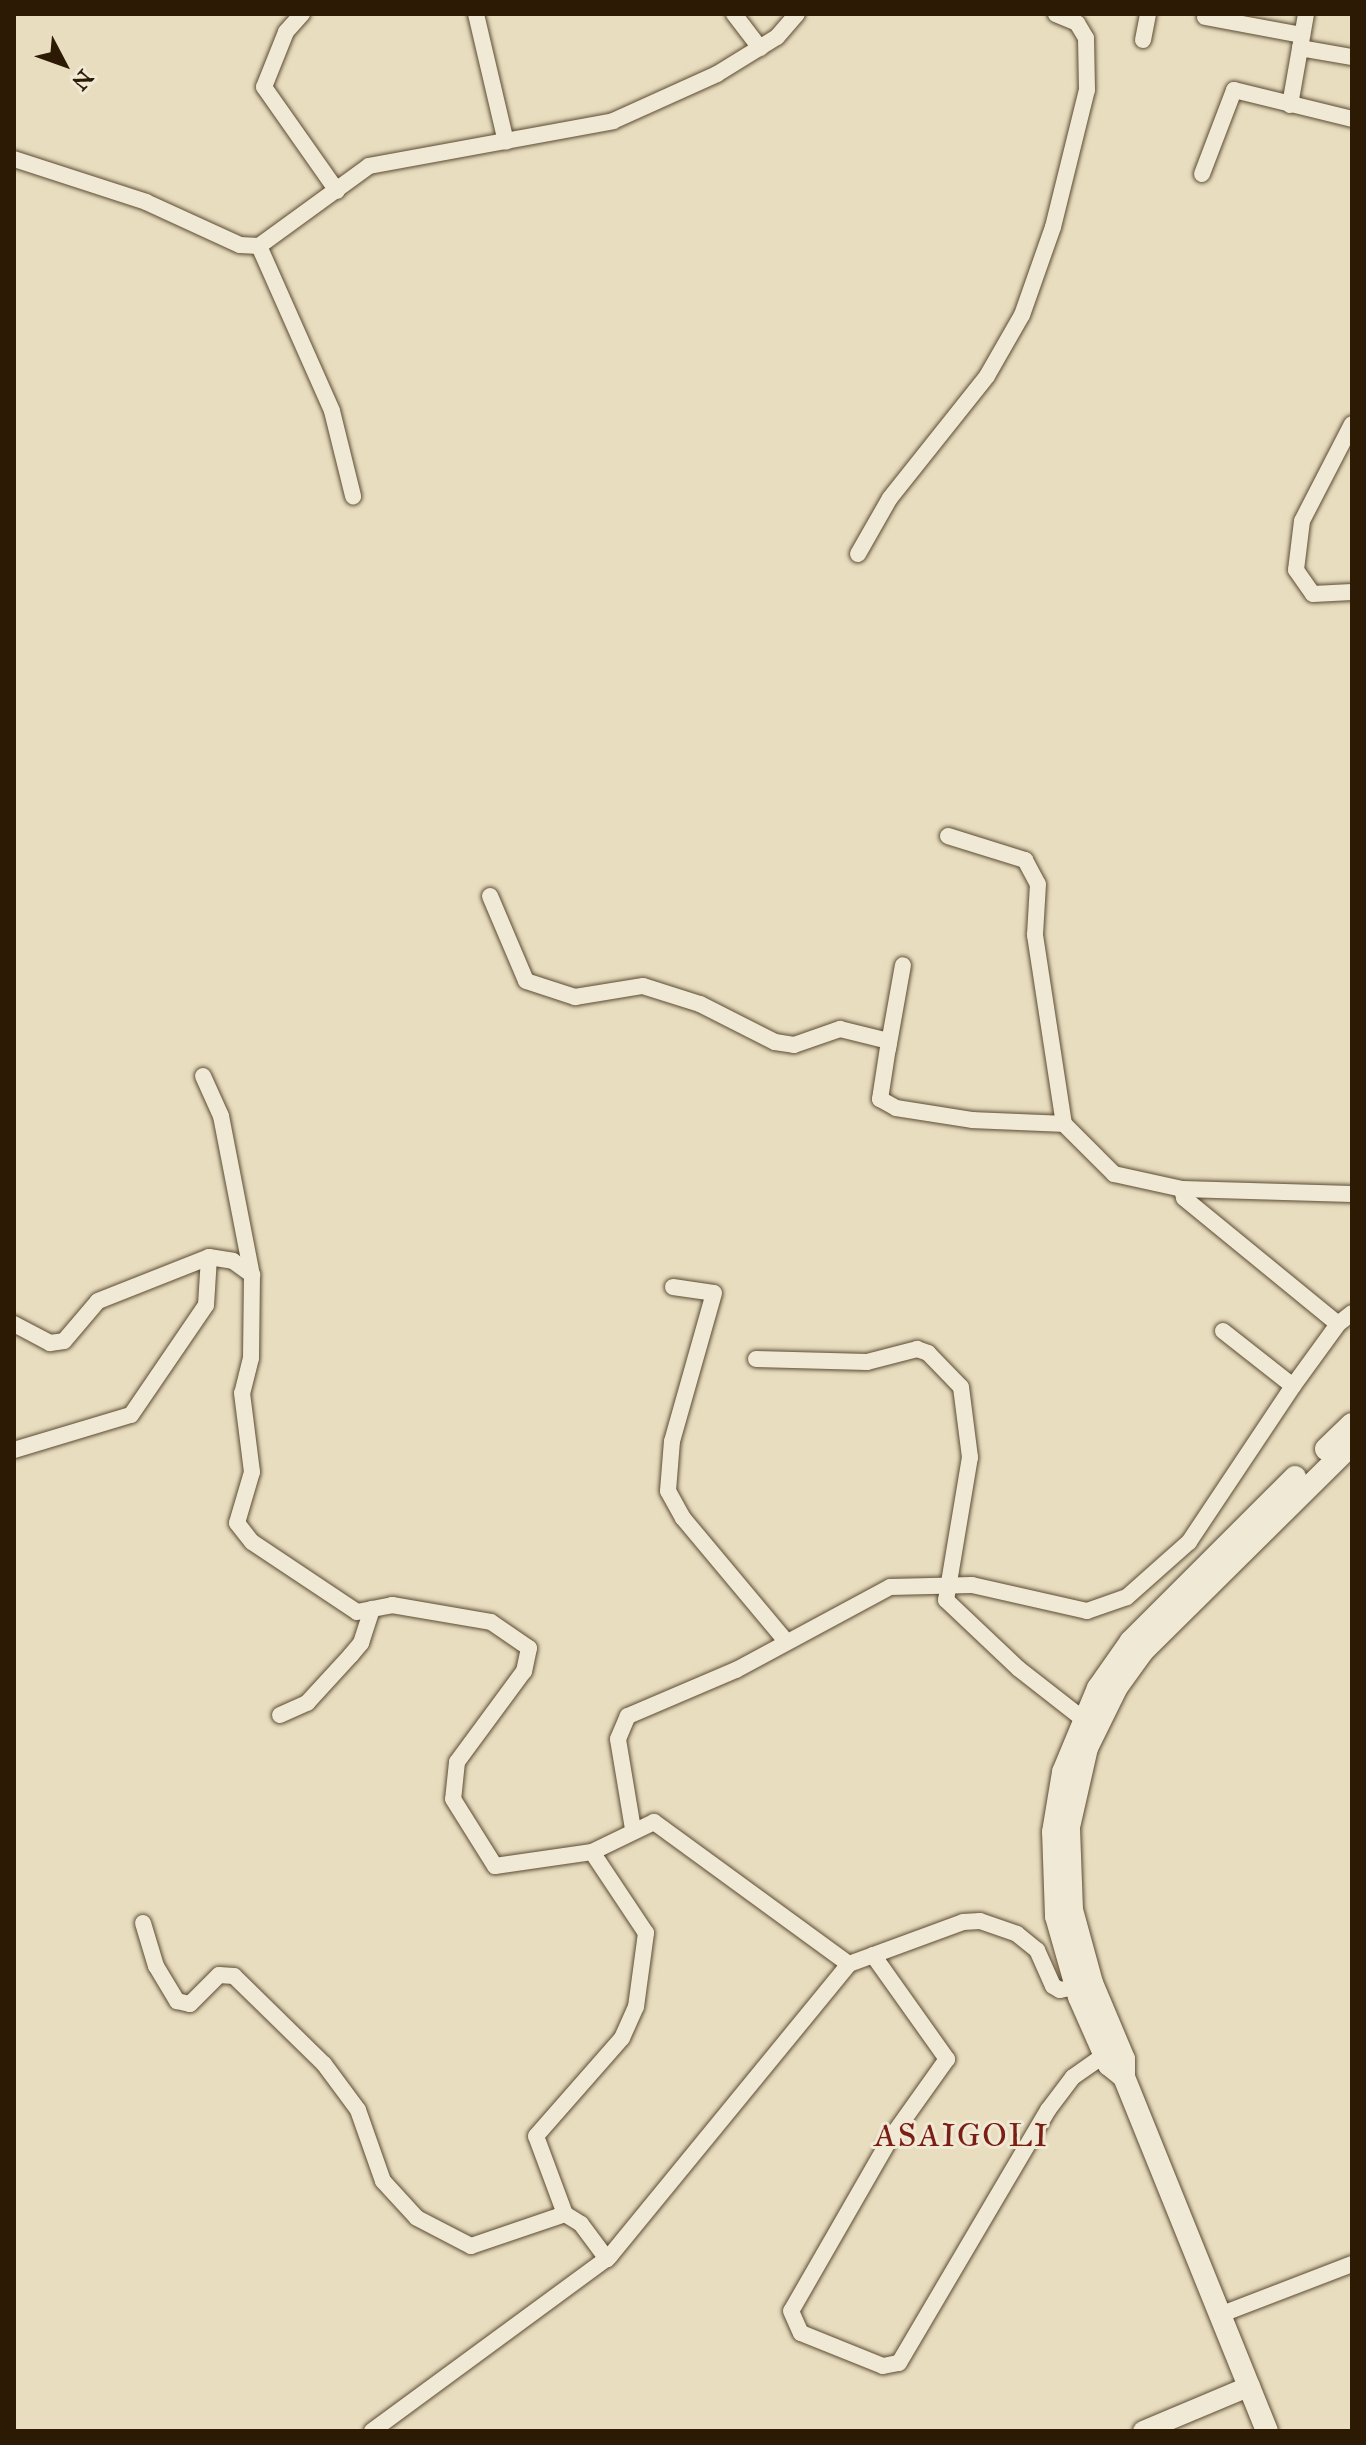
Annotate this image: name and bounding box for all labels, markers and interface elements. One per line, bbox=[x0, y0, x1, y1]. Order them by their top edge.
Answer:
north arrow bbox=[24, 24, 104, 104]
text: N bbox=[66, 64, 99, 96]
district label: ASAIGOLI bbox=[874, 2117, 1050, 2155]

